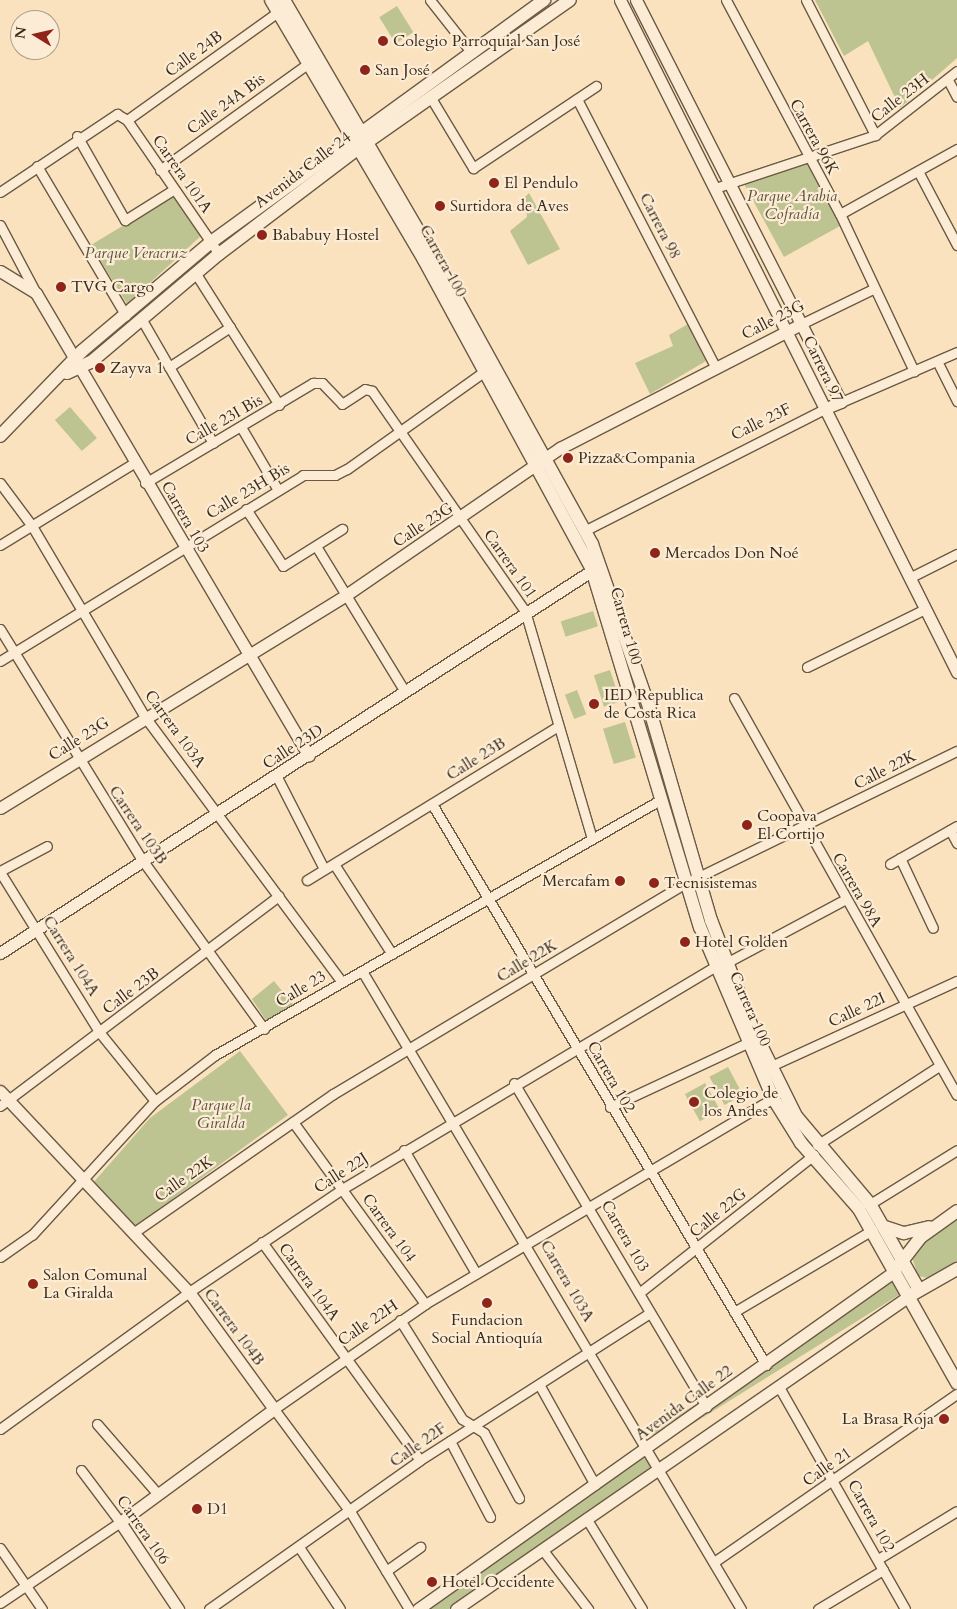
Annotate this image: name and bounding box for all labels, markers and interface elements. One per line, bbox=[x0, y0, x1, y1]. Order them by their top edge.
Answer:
north arrow bbox=[10, 10, 60, 60]
text: N bbox=[10, 25, 31, 40]
street label: Calle 24B bbox=[162, 27, 226, 81]
place label: Colegio Parroquial San José bbox=[393, 31, 580, 51]
marker: Colegio Parroquial San José bbox=[377, 35, 389, 47]
place label: San José bbox=[375, 60, 430, 80]
marker: San José bbox=[359, 64, 371, 76]
street label: Calle 24A Bis bbox=[183, 69, 269, 139]
street label: Calle 23H bbox=[867, 69, 933, 127]
street label: Carrera 96K bbox=[785, 96, 843, 178]
street label: Avenida Calle 24 bbox=[251, 128, 355, 212]
street label: Carrera 101A bbox=[148, 131, 216, 217]
place label: El Pendulo bbox=[504, 173, 578, 193]
marker: El Pendulo bbox=[488, 177, 500, 189]
park label: Parque Arabia Cofradía bbox=[747, 186, 837, 224]
street label: Carrera 98 bbox=[635, 190, 685, 262]
place label: Surtidora de Aves bbox=[450, 196, 569, 216]
marker: Surtidora de Aves bbox=[434, 200, 446, 212]
street label: Carrera 100 bbox=[415, 221, 471, 301]
place label: Bababuy Hostel bbox=[272, 225, 379, 245]
marker: Bababuy Hostel bbox=[256, 229, 268, 241]
park label: Parque Veracruz bbox=[85, 243, 187, 263]
place label: TVG Cargo bbox=[71, 277, 154, 297]
marker: TVG Cargo bbox=[55, 281, 67, 293]
street label: Calle 23G bbox=[738, 296, 808, 344]
street label: Carrera 97 bbox=[799, 333, 847, 405]
place label: Zayva 1 bbox=[110, 358, 164, 378]
marker: Zayva 1 bbox=[94, 362, 106, 374]
street label: Calle 23I Bis bbox=[182, 390, 266, 450]
street label: Calle 23F bbox=[728, 399, 794, 445]
place label: Pizza&Compania bbox=[578, 448, 695, 468]
marker: Pizza&Compania bbox=[562, 452, 574, 464]
street label: Calle 23H Bis bbox=[203, 459, 293, 523]
street label: Carrera 103 bbox=[157, 478, 213, 556]
street label: Calle 23G bbox=[389, 498, 457, 552]
street label: Carrera 101 bbox=[479, 526, 541, 602]
place label: Mercados Don Noé bbox=[665, 543, 799, 563]
marker: Mercados Don Noé bbox=[649, 547, 661, 559]
street label: Carrera 100 bbox=[606, 585, 646, 667]
place label: IED Republica de Costa Rica bbox=[604, 685, 704, 723]
street label: Carrera 103A bbox=[140, 687, 210, 771]
marker: IED Republica de Costa Rica bbox=[588, 698, 600, 710]
street label: Calle 23G bbox=[45, 713, 113, 765]
street label: Calle 23D bbox=[259, 720, 327, 774]
street label: Calle 23B bbox=[443, 733, 509, 785]
street label: Calle 22K bbox=[851, 746, 919, 794]
street label: Carrera 103B bbox=[105, 782, 171, 868]
place label: Coopava El Cortijo bbox=[757, 806, 825, 844]
marker: Coopava El Cortijo bbox=[741, 819, 753, 831]
street label: Carrera 98A bbox=[828, 849, 886, 931]
place label: Mercafam bbox=[542, 871, 610, 891]
place label: Tecnisistemas bbox=[664, 873, 757, 893]
marker: Mercafam bbox=[614, 875, 626, 887]
marker: Tecnisistemas bbox=[648, 877, 660, 889]
street label: Carrera 104A bbox=[39, 912, 103, 1000]
place label: Hotel Golden bbox=[695, 932, 788, 952]
street label: Calle 22K bbox=[493, 935, 561, 987]
marker: Hotel Golden bbox=[679, 936, 691, 948]
street label: Calle 23B bbox=[99, 963, 163, 1019]
street label: Calle 23 bbox=[272, 967, 330, 1011]
street label: Carrera 100 bbox=[725, 969, 775, 1049]
street label: Calle 22I bbox=[825, 988, 889, 1032]
street label: Carrera 102 bbox=[583, 1038, 639, 1116]
place label: Colegio de los Andes bbox=[704, 1083, 778, 1121]
park label: Parque la Giralda bbox=[191, 1095, 251, 1133]
marker: Colegio de los Andes bbox=[688, 1096, 700, 1108]
street label: Calle 22J bbox=[310, 1148, 372, 1198]
street label: Calle 22K bbox=[151, 1152, 217, 1206]
street label: Calle 22G bbox=[686, 1184, 750, 1242]
street label: Carrera 104 bbox=[358, 1190, 420, 1266]
street label: Carrera 103 bbox=[597, 1197, 653, 1275]
street label: Carrera 103A bbox=[536, 1237, 598, 1325]
street label: Carrera 104A bbox=[274, 1240, 344, 1324]
place label: Salon Comunal La Giralda bbox=[43, 1265, 147, 1303]
marker: Salon Comunal La Giralda bbox=[27, 1278, 39, 1290]
street label: Carrera 104B bbox=[200, 1285, 268, 1369]
street label: Calle 22H bbox=[334, 1296, 402, 1350]
marker: Fundacion Social Antioquía bbox=[481, 1297, 493, 1309]
place label: Fundacion Social Antioquía bbox=[431, 1310, 543, 1348]
street label: Avenida Calle 22 bbox=[632, 1361, 736, 1445]
place label: La Brasa Roja bbox=[842, 1409, 934, 1429]
marker: La Brasa Roja bbox=[938, 1413, 950, 1425]
street label: Calle 22F bbox=[386, 1419, 450, 1471]
street label: Calle 21 bbox=[799, 1443, 855, 1491]
street label: Carrera 102 bbox=[843, 1476, 899, 1556]
street label: Carrera 106 bbox=[112, 1492, 174, 1568]
place label: D1 bbox=[207, 1499, 228, 1519]
marker: D1 bbox=[191, 1503, 203, 1515]
place label: Hotel Occidente bbox=[442, 1572, 555, 1592]
marker: Hotel Occidente bbox=[426, 1576, 438, 1588]

